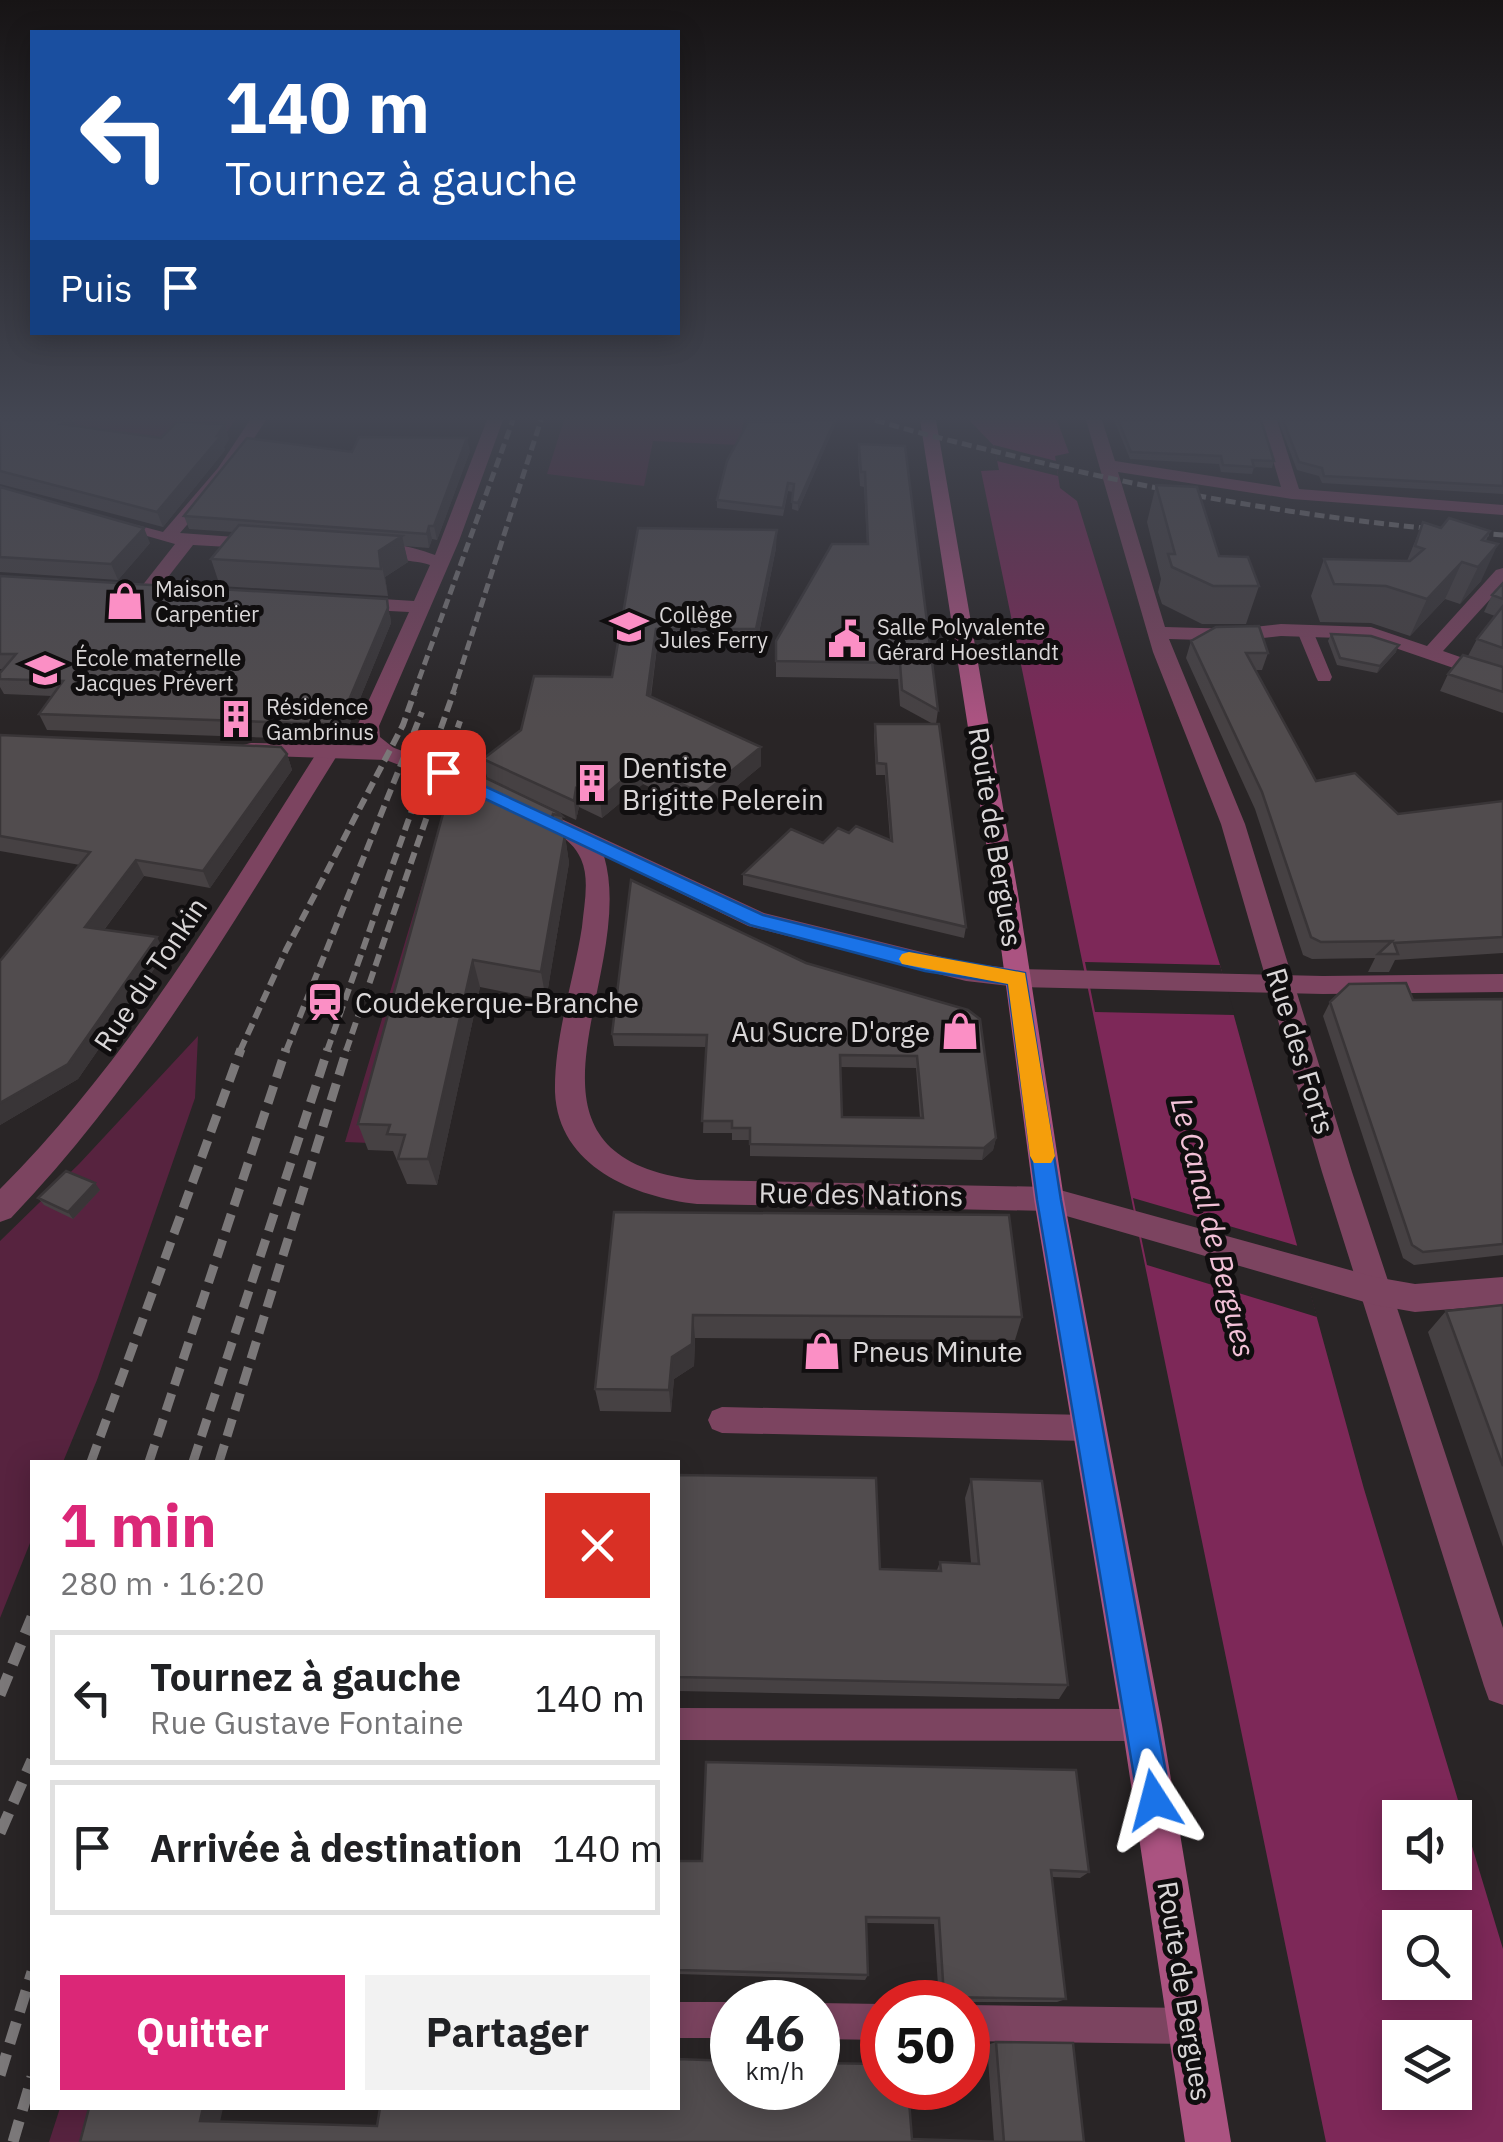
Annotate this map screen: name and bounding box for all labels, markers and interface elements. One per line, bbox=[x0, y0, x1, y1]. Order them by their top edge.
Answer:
text: 140 m bbox=[225, 61, 430, 152]
icon: left bbox=[60, 70, 190, 200]
text: Tournez à gauche bbox=[225, 149, 577, 207]
icon: arrive bbox=[153, 260, 208, 315]
text: Puis bbox=[60, 263, 133, 312]
place label: Maison Carpentier bbox=[155, 574, 259, 628]
shop icon: Maison Carpentier bbox=[104, 580, 146, 622]
place label: Collège Jules Ferry bbox=[659, 600, 768, 654]
school or university icon: Collège Jules Ferry bbox=[608, 606, 650, 648]
place label: Salle Polyvalente Gérard Hoestlandt bbox=[877, 612, 1059, 666]
public building icon: Salle Polyvalente Gérard Hoestlandt bbox=[826, 618, 868, 660]
place label: École maternelle Jacques Prévert bbox=[75, 643, 241, 697]
school or university icon: École maternelle Jacques Prévert bbox=[24, 649, 66, 691]
place label: Résidence Gambrinus bbox=[266, 692, 374, 746]
building icon: Résidence Gambrinus bbox=[215, 698, 257, 740]
street label: Route de Bergues bbox=[960, 725, 1032, 949]
pin bbox=[401, 730, 486, 815]
icon: arrive bbox=[416, 745, 471, 800]
place label: Dentiste Brigitte Pelerein bbox=[622, 749, 824, 818]
building icon: Dentiste Brigitte Pelerein bbox=[571, 762, 613, 804]
street label: Rue du Tonkin bbox=[85, 890, 215, 1058]
street label: Rue des Forts bbox=[1258, 963, 1344, 1139]
station icon: Coudekerque-Branche bbox=[304, 981, 346, 1023]
place label: Coudekerque-Branche bbox=[355, 984, 639, 1021]
shop icon: Au Sucre D'orge bbox=[939, 1010, 981, 1052]
place label: Au Sucre D'orge bbox=[731, 1013, 930, 1050]
water label: Le Canal de Bergues bbox=[1163, 1093, 1265, 1361]
street label: Rue des Nations bbox=[758, 1174, 964, 1214]
shop icon: Pneus Minute bbox=[801, 1330, 843, 1372]
place label: Pneus Minute bbox=[852, 1333, 1023, 1370]
text: 1 min bbox=[60, 1485, 217, 1564]
button: close bbox=[545, 1493, 650, 1598]
text: 280 m · 16:20 bbox=[60, 1562, 265, 1604]
text: Tournez à gauche bbox=[150, 1652, 461, 1701]
icon: left bbox=[65, 1670, 120, 1725]
text: 140 m bbox=[534, 1673, 645, 1722]
text: Rue Gustave Fontaine bbox=[150, 1701, 463, 1743]
position arrow bbox=[1102, 1748, 1206, 1852]
map controls bbox=[1382, 1800, 1472, 2110]
button: sound bbox=[1382, 1800, 1472, 1890]
icon: arrive bbox=[65, 1820, 120, 1875]
text: Arrivée à destination bbox=[150, 1823, 522, 1872]
text: 140 m bbox=[552, 1823, 663, 1872]
street label: Route de Bergues bbox=[1149, 1879, 1221, 2103]
button: search bbox=[1382, 1910, 1472, 2000]
button: Quitter bbox=[60, 1975, 345, 2090]
button: Partager bbox=[365, 1975, 650, 2090]
speed limit sign: 50 bbox=[860, 1980, 990, 2110]
text: 46 bbox=[745, 2000, 805, 2065]
button: layers bbox=[1382, 2020, 1472, 2110]
text: km/h bbox=[746, 2054, 804, 2087]

